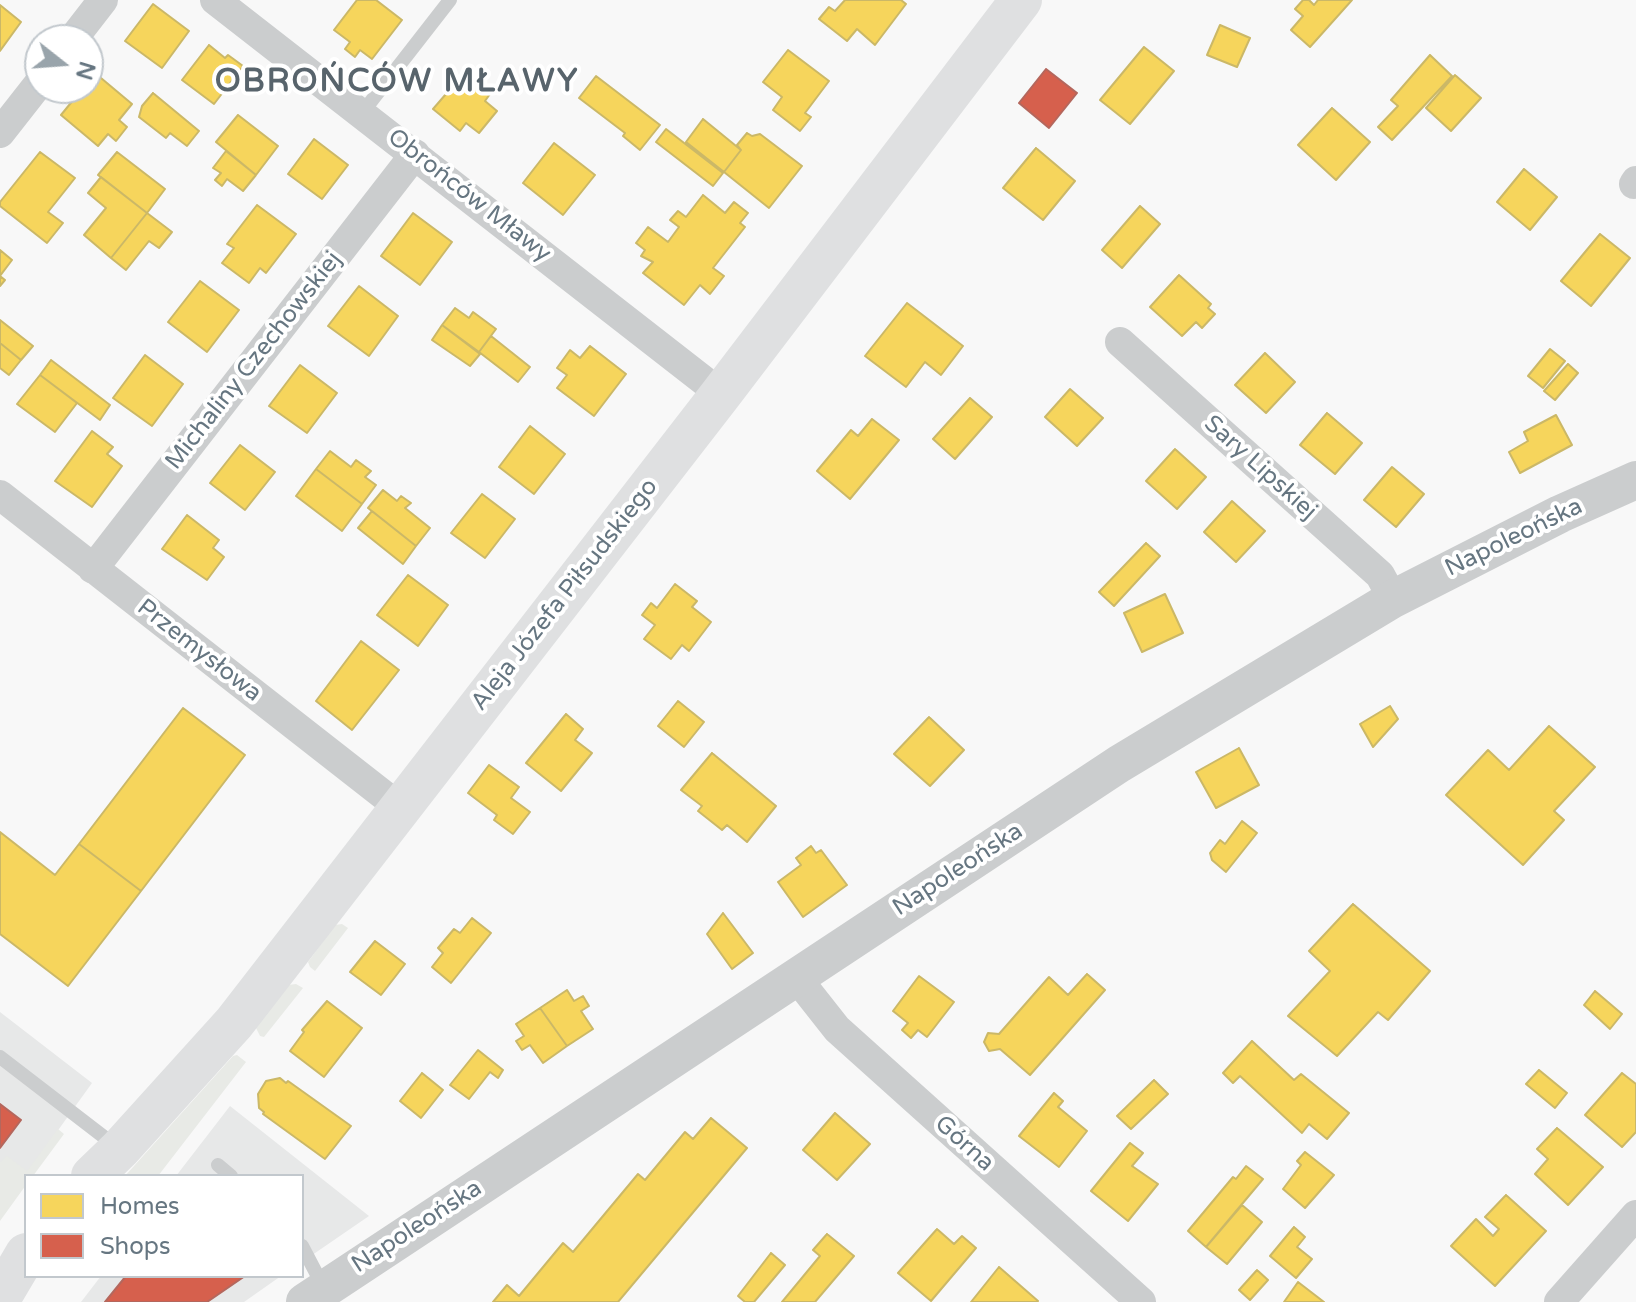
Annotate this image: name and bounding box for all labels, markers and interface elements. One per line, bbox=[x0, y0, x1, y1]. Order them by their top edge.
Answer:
north arrow bbox=[24, 24, 104, 104]
text: N bbox=[70, 58, 100, 83]
district label: OBROŃCÓW MŁAWY bbox=[215, 64, 579, 102]
street label: Obrońców Mławy bbox=[382, 123, 556, 269]
street label: Michaliny Czechowskiej bbox=[160, 246, 348, 476]
street label: Sary Lipskiej bbox=[1198, 410, 1322, 526]
street label: Aleja Józefa Piłsudskiego bbox=[466, 473, 664, 717]
street label: Napoleońska bbox=[1441, 492, 1587, 584]
street label: Przemysłowa bbox=[131, 594, 267, 708]
street label: Napoleońska bbox=[888, 817, 1028, 923]
street label: Górna bbox=[928, 1110, 1000, 1178]
legend bbox=[24, 1174, 304, 1278]
street label: Napoleońska bbox=[347, 1174, 487, 1280]
text: Homes bbox=[100, 1192, 180, 1221]
text: Shops bbox=[100, 1232, 170, 1261]

